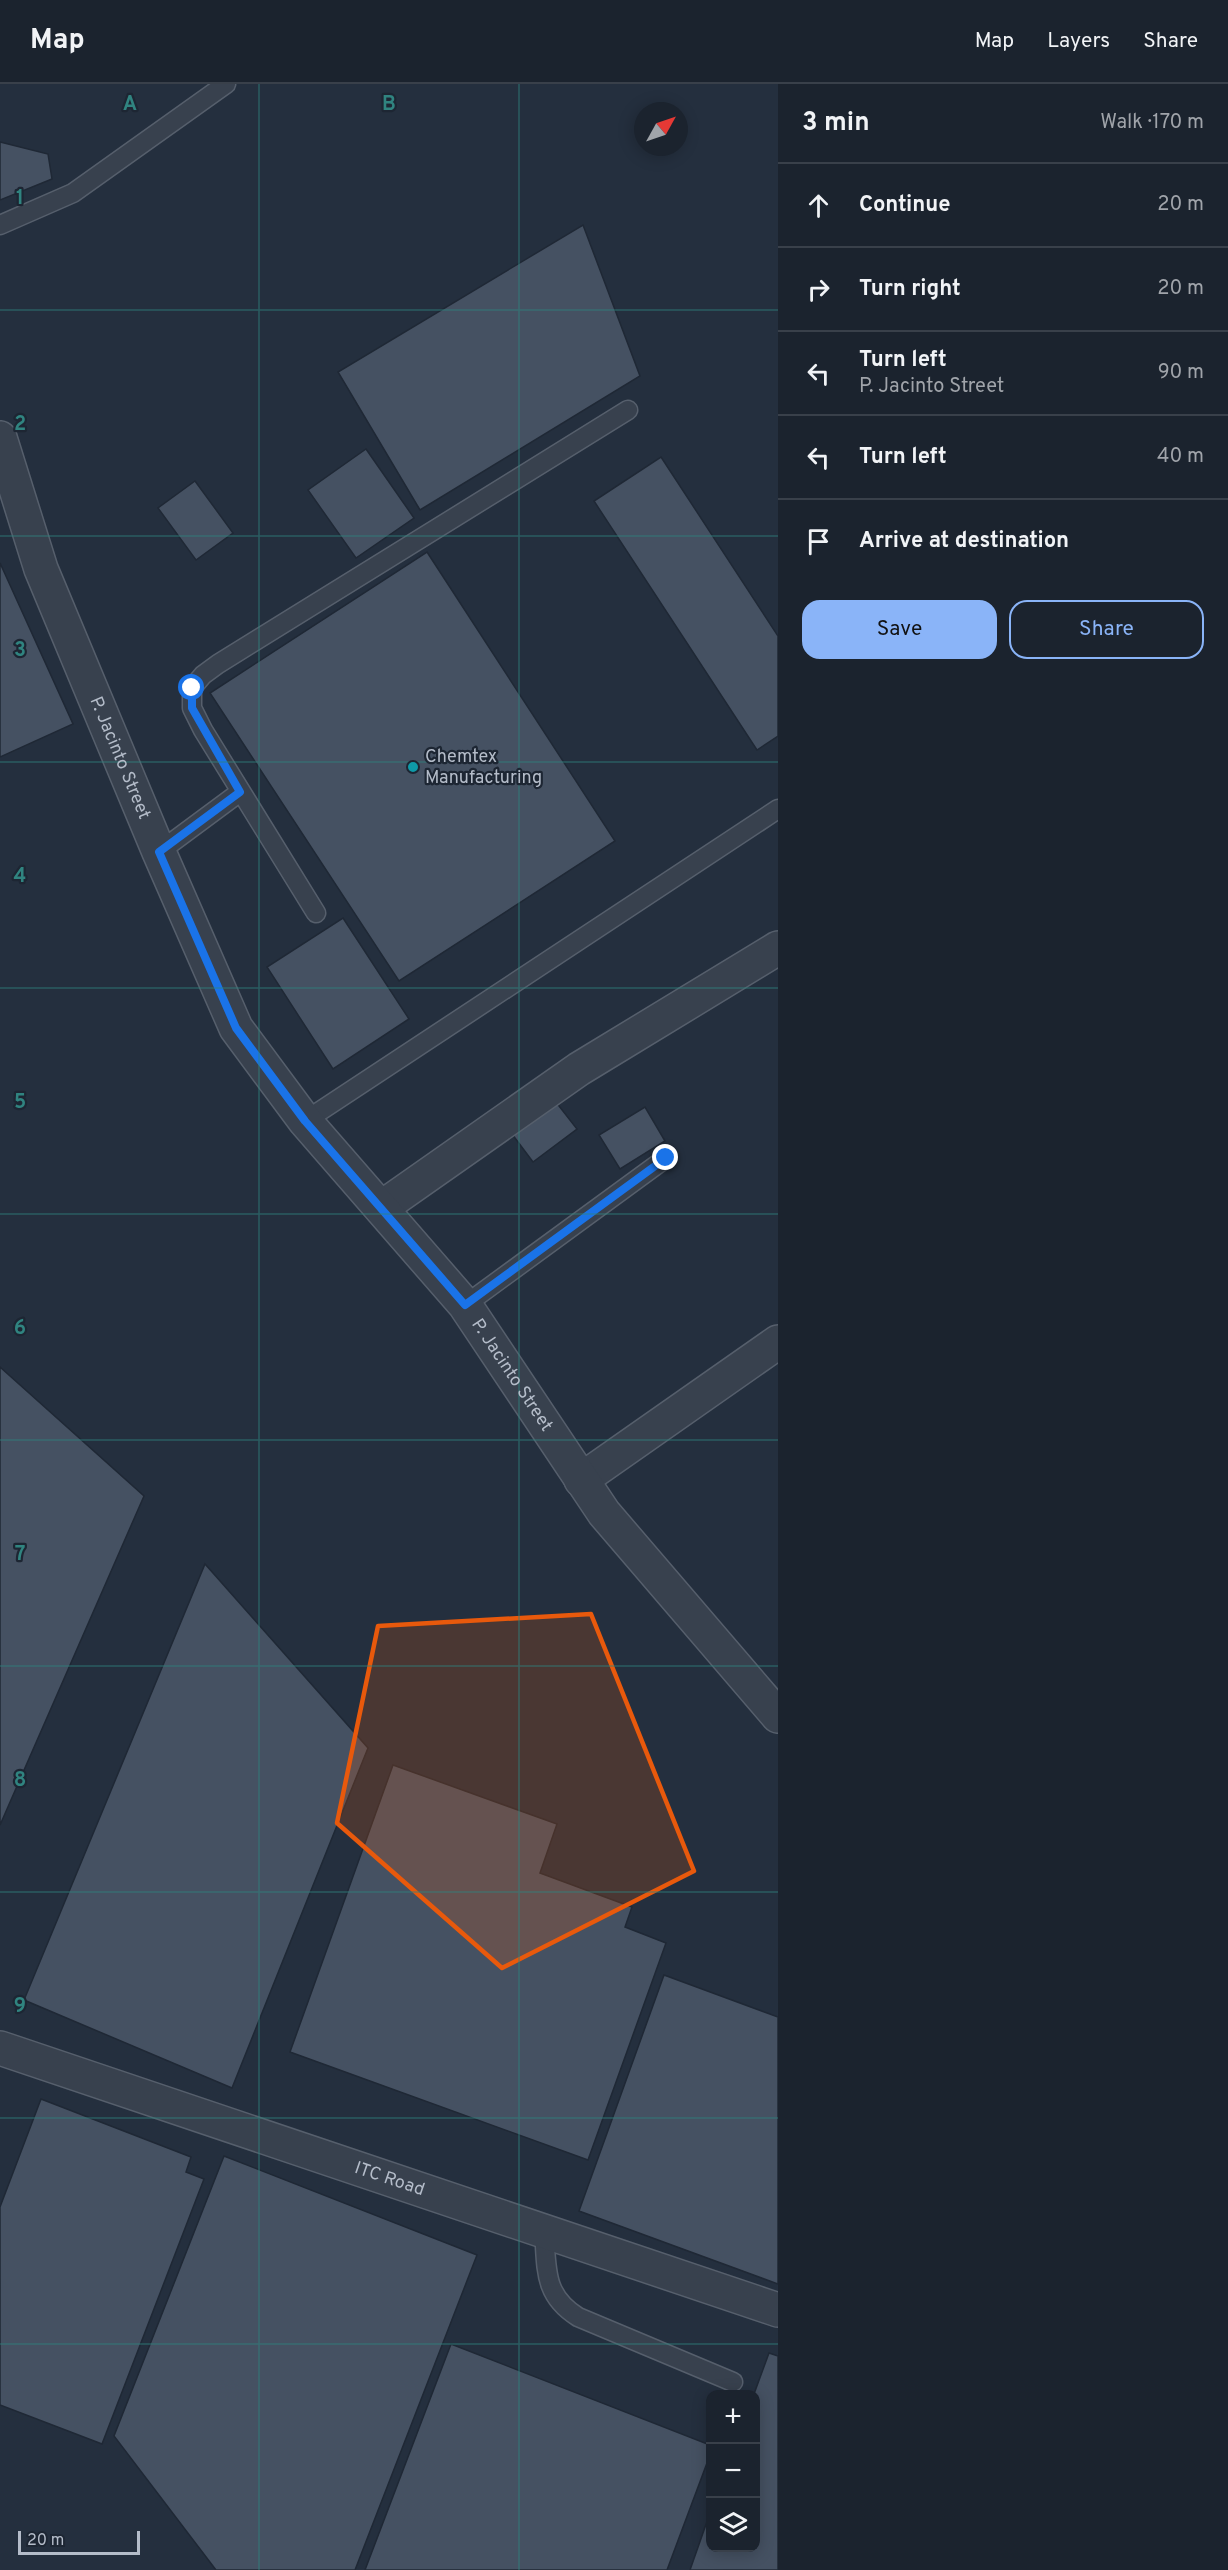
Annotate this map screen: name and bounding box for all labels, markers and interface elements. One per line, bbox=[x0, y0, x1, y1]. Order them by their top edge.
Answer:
text: Map bbox=[30, 23, 85, 59]
text: Map bbox=[975, 28, 1014, 55]
text: Layers bbox=[1047, 28, 1110, 55]
text: Share bbox=[1143, 28, 1198, 55]
text: A bbox=[123, 92, 137, 118]
text: B bbox=[382, 92, 396, 118]
north arrow bbox=[634, 102, 688, 156]
text: 3 min bbox=[802, 107, 870, 140]
text: Walk · 170 m bbox=[1100, 110, 1204, 136]
text: 1 bbox=[16, 186, 24, 212]
icon: ahead bbox=[802, 189, 835, 222]
text: Continue bbox=[859, 192, 950, 219]
text: 20 m bbox=[1157, 192, 1204, 218]
icon: right bbox=[802, 273, 835, 306]
text: Turn right bbox=[859, 276, 961, 303]
text: 20 m bbox=[1157, 276, 1204, 302]
text: Turn left bbox=[859, 347, 947, 374]
icon: left bbox=[802, 357, 835, 390]
text: 90 m bbox=[1158, 360, 1204, 386]
text: P. Jacinto Street bbox=[859, 374, 1004, 400]
text: 2 bbox=[14, 412, 26, 438]
icon: left bbox=[802, 441, 835, 474]
text: Turn left bbox=[859, 444, 947, 471]
text: 40 m bbox=[1157, 444, 1204, 470]
icon: arrive bbox=[802, 525, 835, 558]
text: Arrive at destination bbox=[859, 528, 1069, 555]
button: Save bbox=[802, 600, 997, 659]
button: Share bbox=[1009, 600, 1204, 659]
text: 3 bbox=[14, 638, 26, 664]
route start bbox=[178, 674, 204, 700]
street label: P. Jacinto Street bbox=[84, 693, 156, 823]
place label: Chemtex Manufacturing bbox=[425, 746, 542, 790]
marker: Chemtex Manufacturing bbox=[406, 760, 420, 774]
text: 4 bbox=[14, 864, 26, 890]
text: 5 bbox=[14, 1090, 26, 1116]
route end bbox=[652, 1144, 678, 1170]
street label: P. Jacinto Street bbox=[466, 1314, 558, 1436]
text: 6 bbox=[14, 1316, 26, 1342]
text: 7 bbox=[15, 1542, 25, 1568]
text: 8 bbox=[14, 1768, 26, 1794]
text: 9 bbox=[14, 1994, 26, 2020]
street label: ITC Road bbox=[352, 2157, 427, 2202]
map controls bbox=[706, 2390, 760, 2552]
button: + bbox=[706, 2390, 760, 2444]
button: − bbox=[706, 2444, 760, 2498]
button: layers bbox=[706, 2498, 760, 2552]
scale bar bbox=[18, 2528, 140, 2556]
text: 20 m bbox=[27, 2531, 64, 2551]

